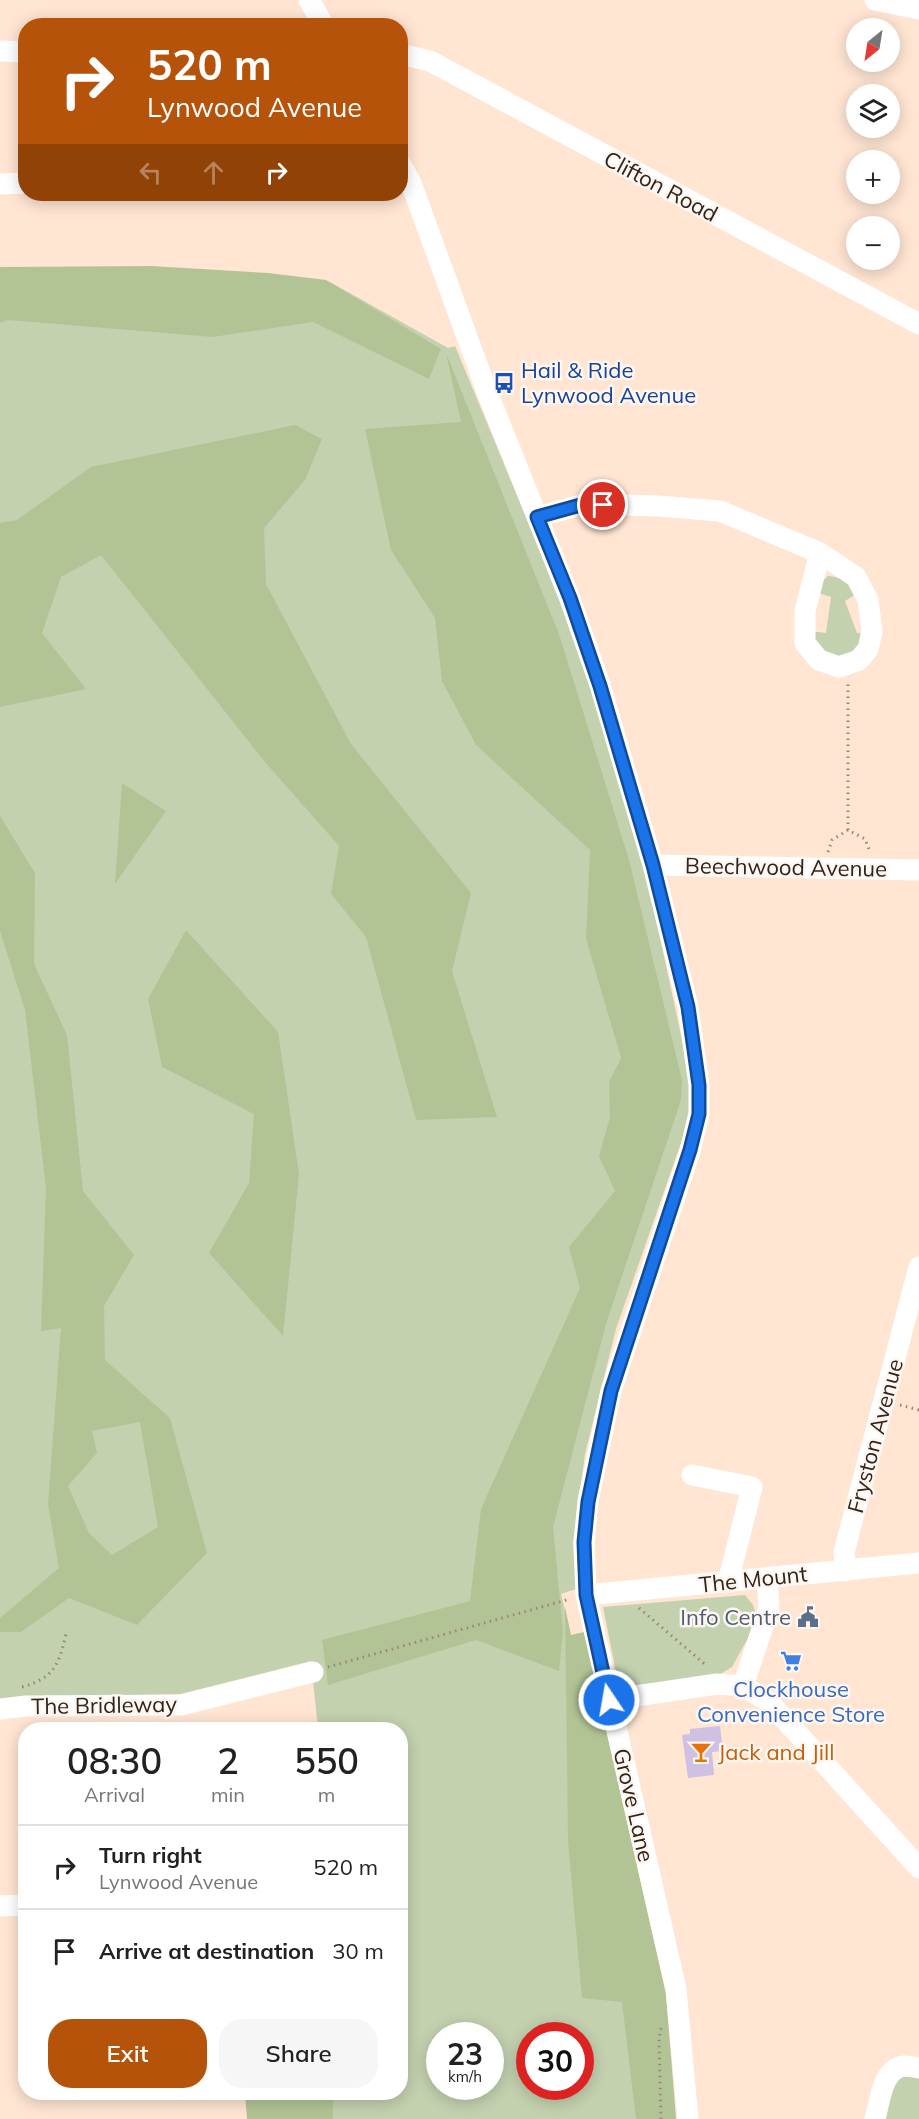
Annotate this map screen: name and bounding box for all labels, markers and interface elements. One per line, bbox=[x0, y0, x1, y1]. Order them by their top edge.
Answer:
north arrow bbox=[846, 18, 900, 72]
map controls bbox=[846, 18, 900, 270]
text: 520 m bbox=[147, 38, 272, 91]
icon: right bbox=[48, 42, 126, 120]
button: layers bbox=[846, 84, 900, 138]
text: Lynwood Avenue bbox=[147, 90, 362, 124]
street label: Clifton Road bbox=[599, 144, 723, 228]
button: + bbox=[846, 150, 900, 204]
icon: left bbox=[134, 156, 167, 189]
icon: ahead bbox=[197, 156, 230, 189]
icon: right bbox=[260, 156, 293, 189]
button: − bbox=[846, 216, 900, 270]
place label: Hail & Ride Lynwood Avenue bbox=[521, 356, 696, 409]
bus stop icon: Hail & Ride Lynwood Avenue bbox=[492, 371, 516, 395]
pin bbox=[577, 479, 628, 530]
icon: arrive bbox=[586, 488, 619, 521]
street label: Beechwood Avenue bbox=[685, 851, 887, 883]
street label: Fryston Avenue bbox=[841, 1356, 909, 1516]
street label: The Mount bbox=[698, 1559, 809, 1599]
place label: Info Centre bbox=[680, 1603, 791, 1631]
public building icon: Info Centre bbox=[796, 1605, 820, 1629]
supermarket icon: Clockhouse Convenience Store bbox=[779, 1649, 803, 1673]
position arrow bbox=[577, 1668, 641, 1732]
place label: Clockhouse Convenience Store bbox=[697, 1675, 885, 1728]
street label: The Bridleway bbox=[31, 1690, 178, 1720]
text: 08:30 bbox=[67, 1738, 162, 1783]
text: 2 bbox=[217, 1738, 239, 1783]
text: 550 bbox=[294, 1738, 359, 1783]
place label: Jack and Jill bbox=[718, 1738, 834, 1766]
bar icon: Jack and Jill bbox=[689, 1740, 713, 1764]
street label: Grove Lane bbox=[607, 1746, 661, 1864]
text: Arrival bbox=[84, 1782, 145, 1807]
text: min bbox=[211, 1782, 245, 1807]
text: m bbox=[318, 1782, 335, 1807]
text: Turn right bbox=[99, 1841, 202, 1869]
icon: right bbox=[48, 1851, 81, 1884]
text: 520 m bbox=[313, 1853, 378, 1881]
text: Lynwood Avenue bbox=[99, 1869, 258, 1894]
icon: arrive bbox=[48, 1935, 81, 1968]
text: Arrive at destination bbox=[99, 1937, 314, 1965]
text: 30 m bbox=[332, 1937, 384, 1965]
button: Exit bbox=[48, 2019, 207, 2088]
button: Share bbox=[219, 2019, 378, 2088]
speed limit sign: 30 bbox=[516, 2022, 594, 2100]
text: 23 bbox=[447, 2035, 483, 2073]
text: km/h bbox=[448, 2067, 482, 2086]

